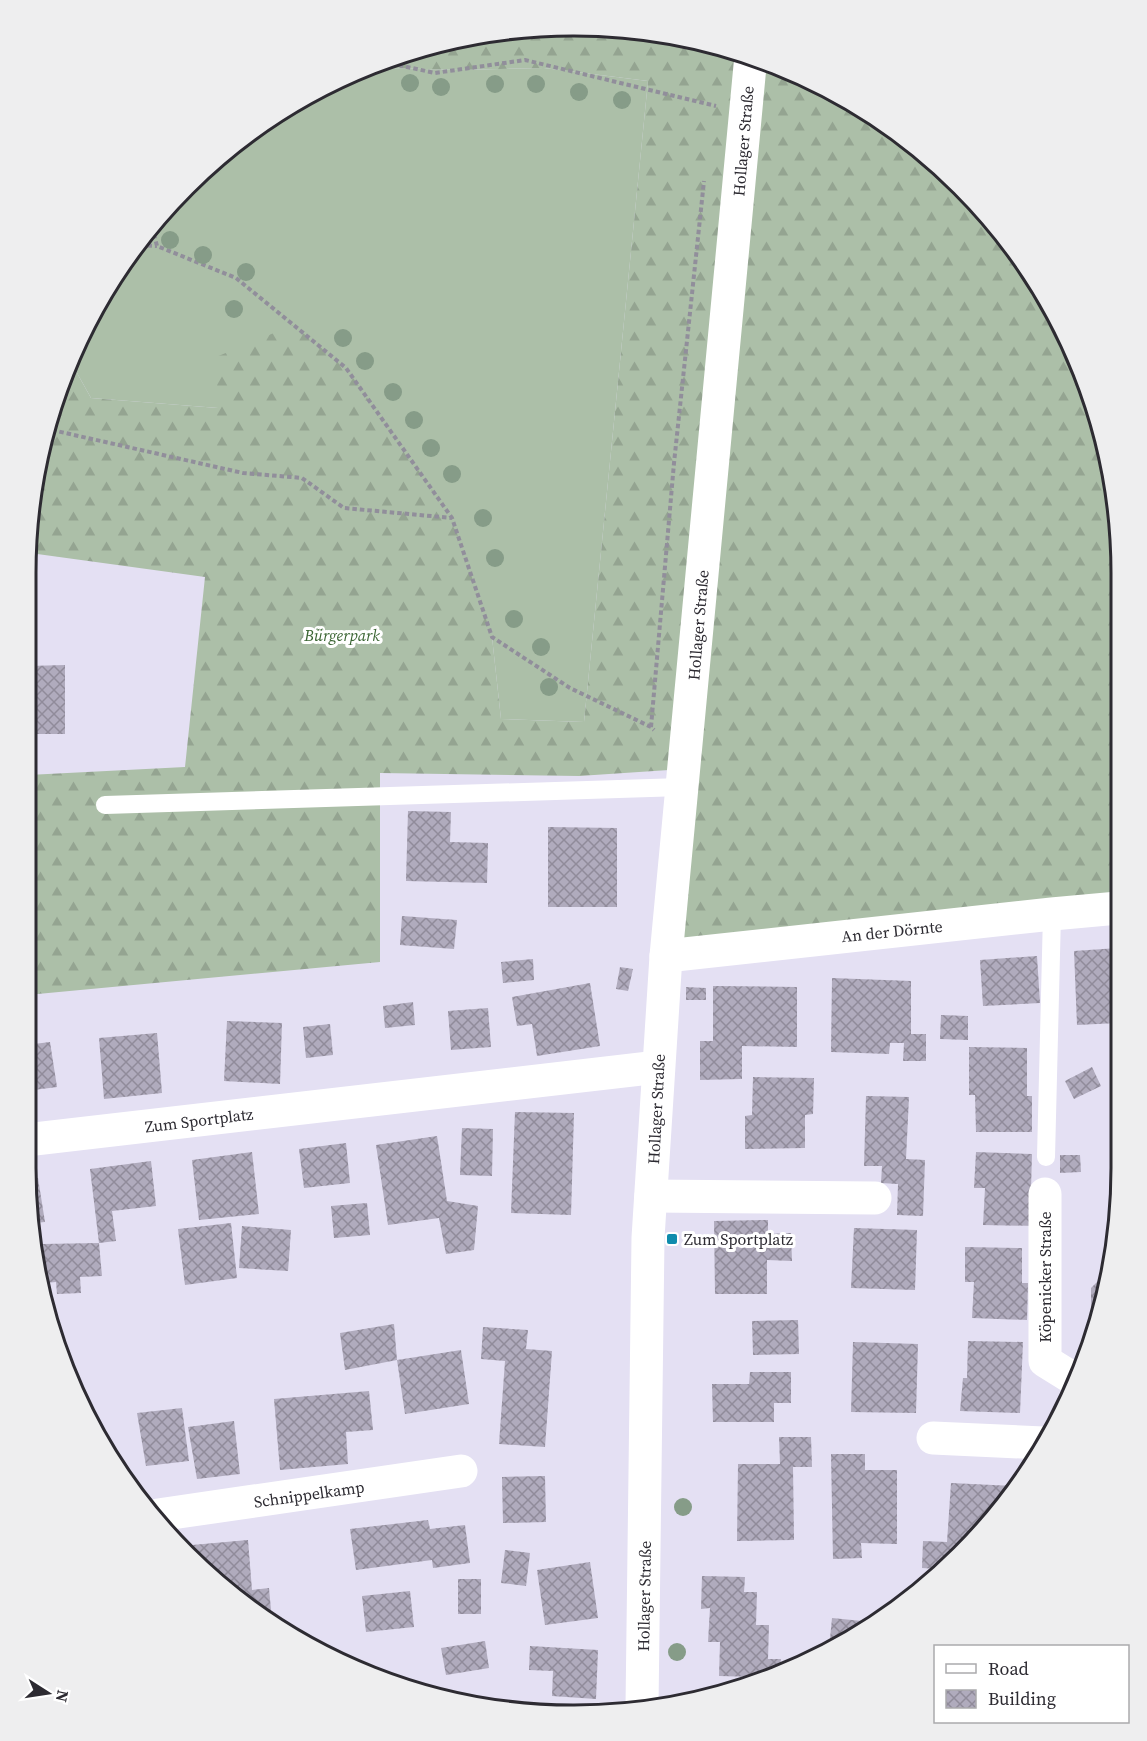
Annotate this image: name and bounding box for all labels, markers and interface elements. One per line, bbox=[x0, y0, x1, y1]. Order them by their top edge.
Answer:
street label: Hollager Straße bbox=[727, 85, 759, 197]
street label: Hollager Straße bbox=[682, 569, 714, 681]
park label: Bürgerpark bbox=[303, 624, 380, 646]
street label: An der Dörnte bbox=[840, 915, 944, 947]
street label: Hollager Straße bbox=[642, 1053, 670, 1165]
street label: Zum Sportplatz bbox=[144, 1102, 254, 1138]
street label: Köpenicker Straße bbox=[1034, 1211, 1056, 1343]
place label: Zum Sportplatz bbox=[684, 1228, 793, 1250]
marker: Zum Sportplatz bbox=[665, 1232, 679, 1246]
street label: Schnippelkamp bbox=[252, 1475, 366, 1513]
street label: Hollager Straße bbox=[632, 1540, 656, 1652]
legend bbox=[934, 1645, 1129, 1723]
text: Road bbox=[988, 1656, 1029, 1681]
north arrow bbox=[18, 1663, 78, 1723]
text: Building bbox=[988, 1686, 1056, 1711]
text: N bbox=[51, 1688, 75, 1704]

